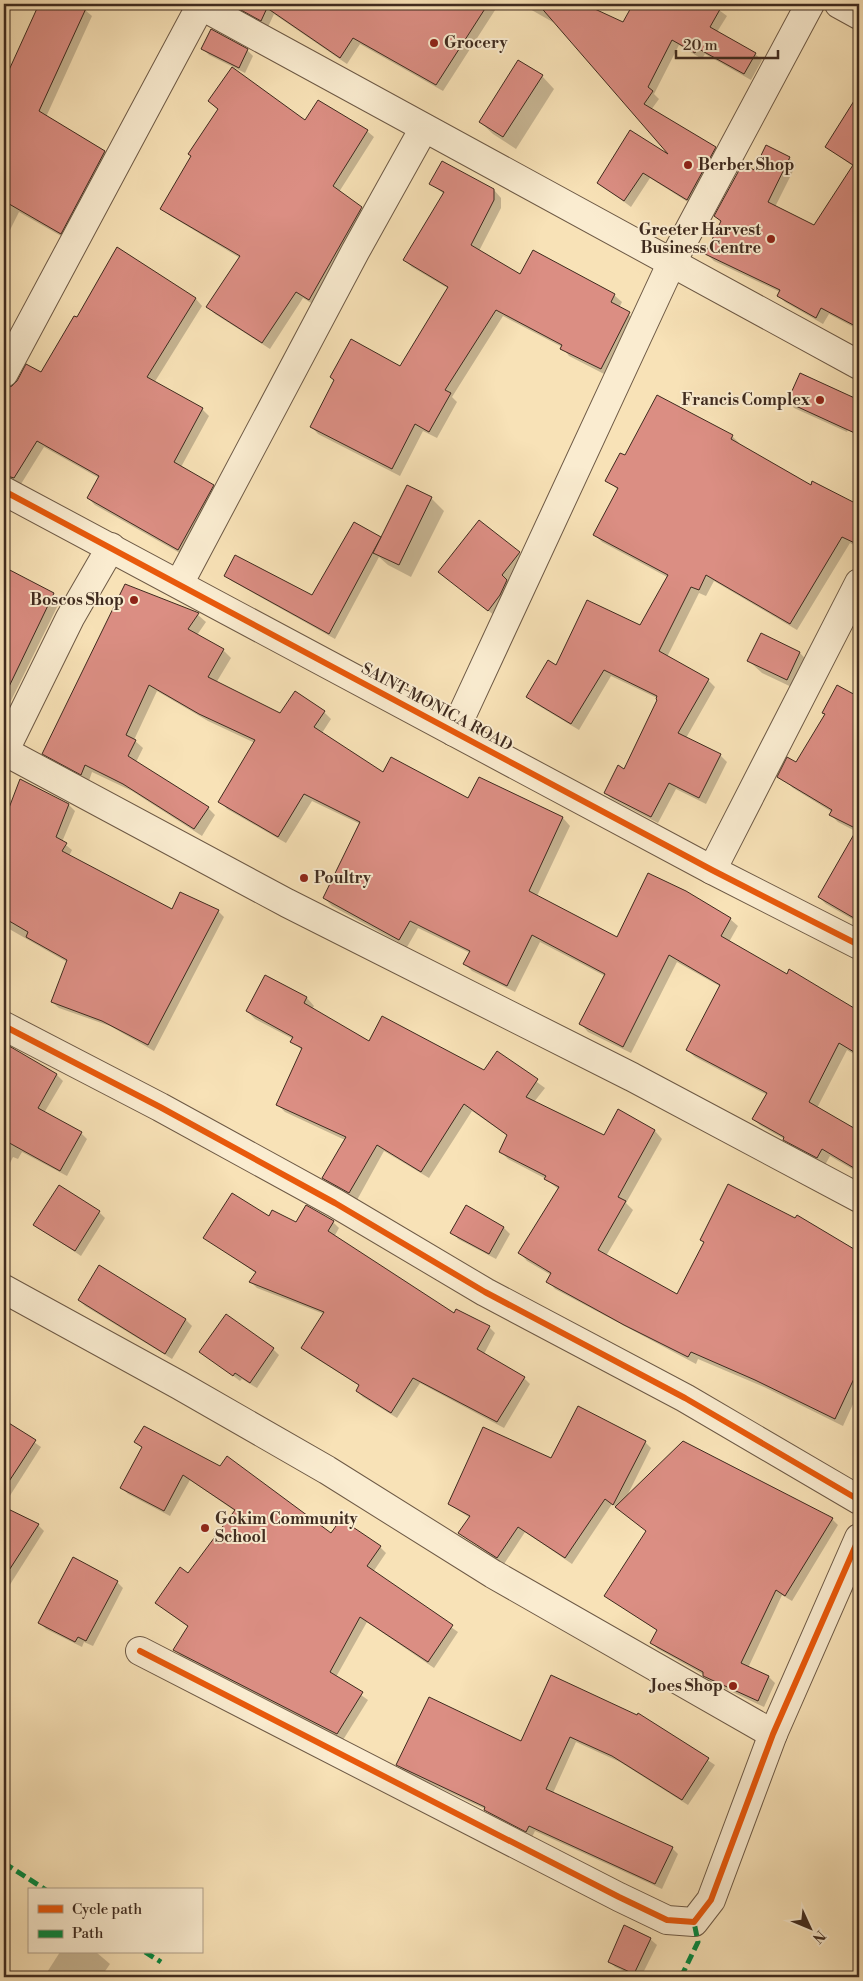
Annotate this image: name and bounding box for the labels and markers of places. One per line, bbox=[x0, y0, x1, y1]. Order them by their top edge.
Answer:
place label: Grocery bbox=[444, 33, 509, 53]
marker: Grocery bbox=[428, 37, 440, 49]
place label: Berber Shop bbox=[698, 155, 794, 175]
marker: Berber Shop bbox=[682, 159, 694, 171]
place label: Greeter Harvest Business Centre bbox=[639, 220, 761, 258]
marker: Greeter Harvest Business Centre bbox=[765, 233, 777, 245]
place label: Francis Complex bbox=[682, 390, 811, 410]
marker: Francis Complex bbox=[814, 394, 826, 406]
place label: Boscos Shop bbox=[30, 590, 124, 610]
marker: Boscos Shop bbox=[128, 594, 140, 606]
place label: Poultry bbox=[314, 868, 372, 888]
marker: Poultry bbox=[298, 872, 310, 884]
place label: Gokim Community School bbox=[215, 1509, 358, 1547]
marker: Gokim Community School bbox=[199, 1522, 211, 1534]
place label: Joes Shop bbox=[649, 1676, 723, 1696]
marker: Joes Shop bbox=[727, 1680, 739, 1692]

